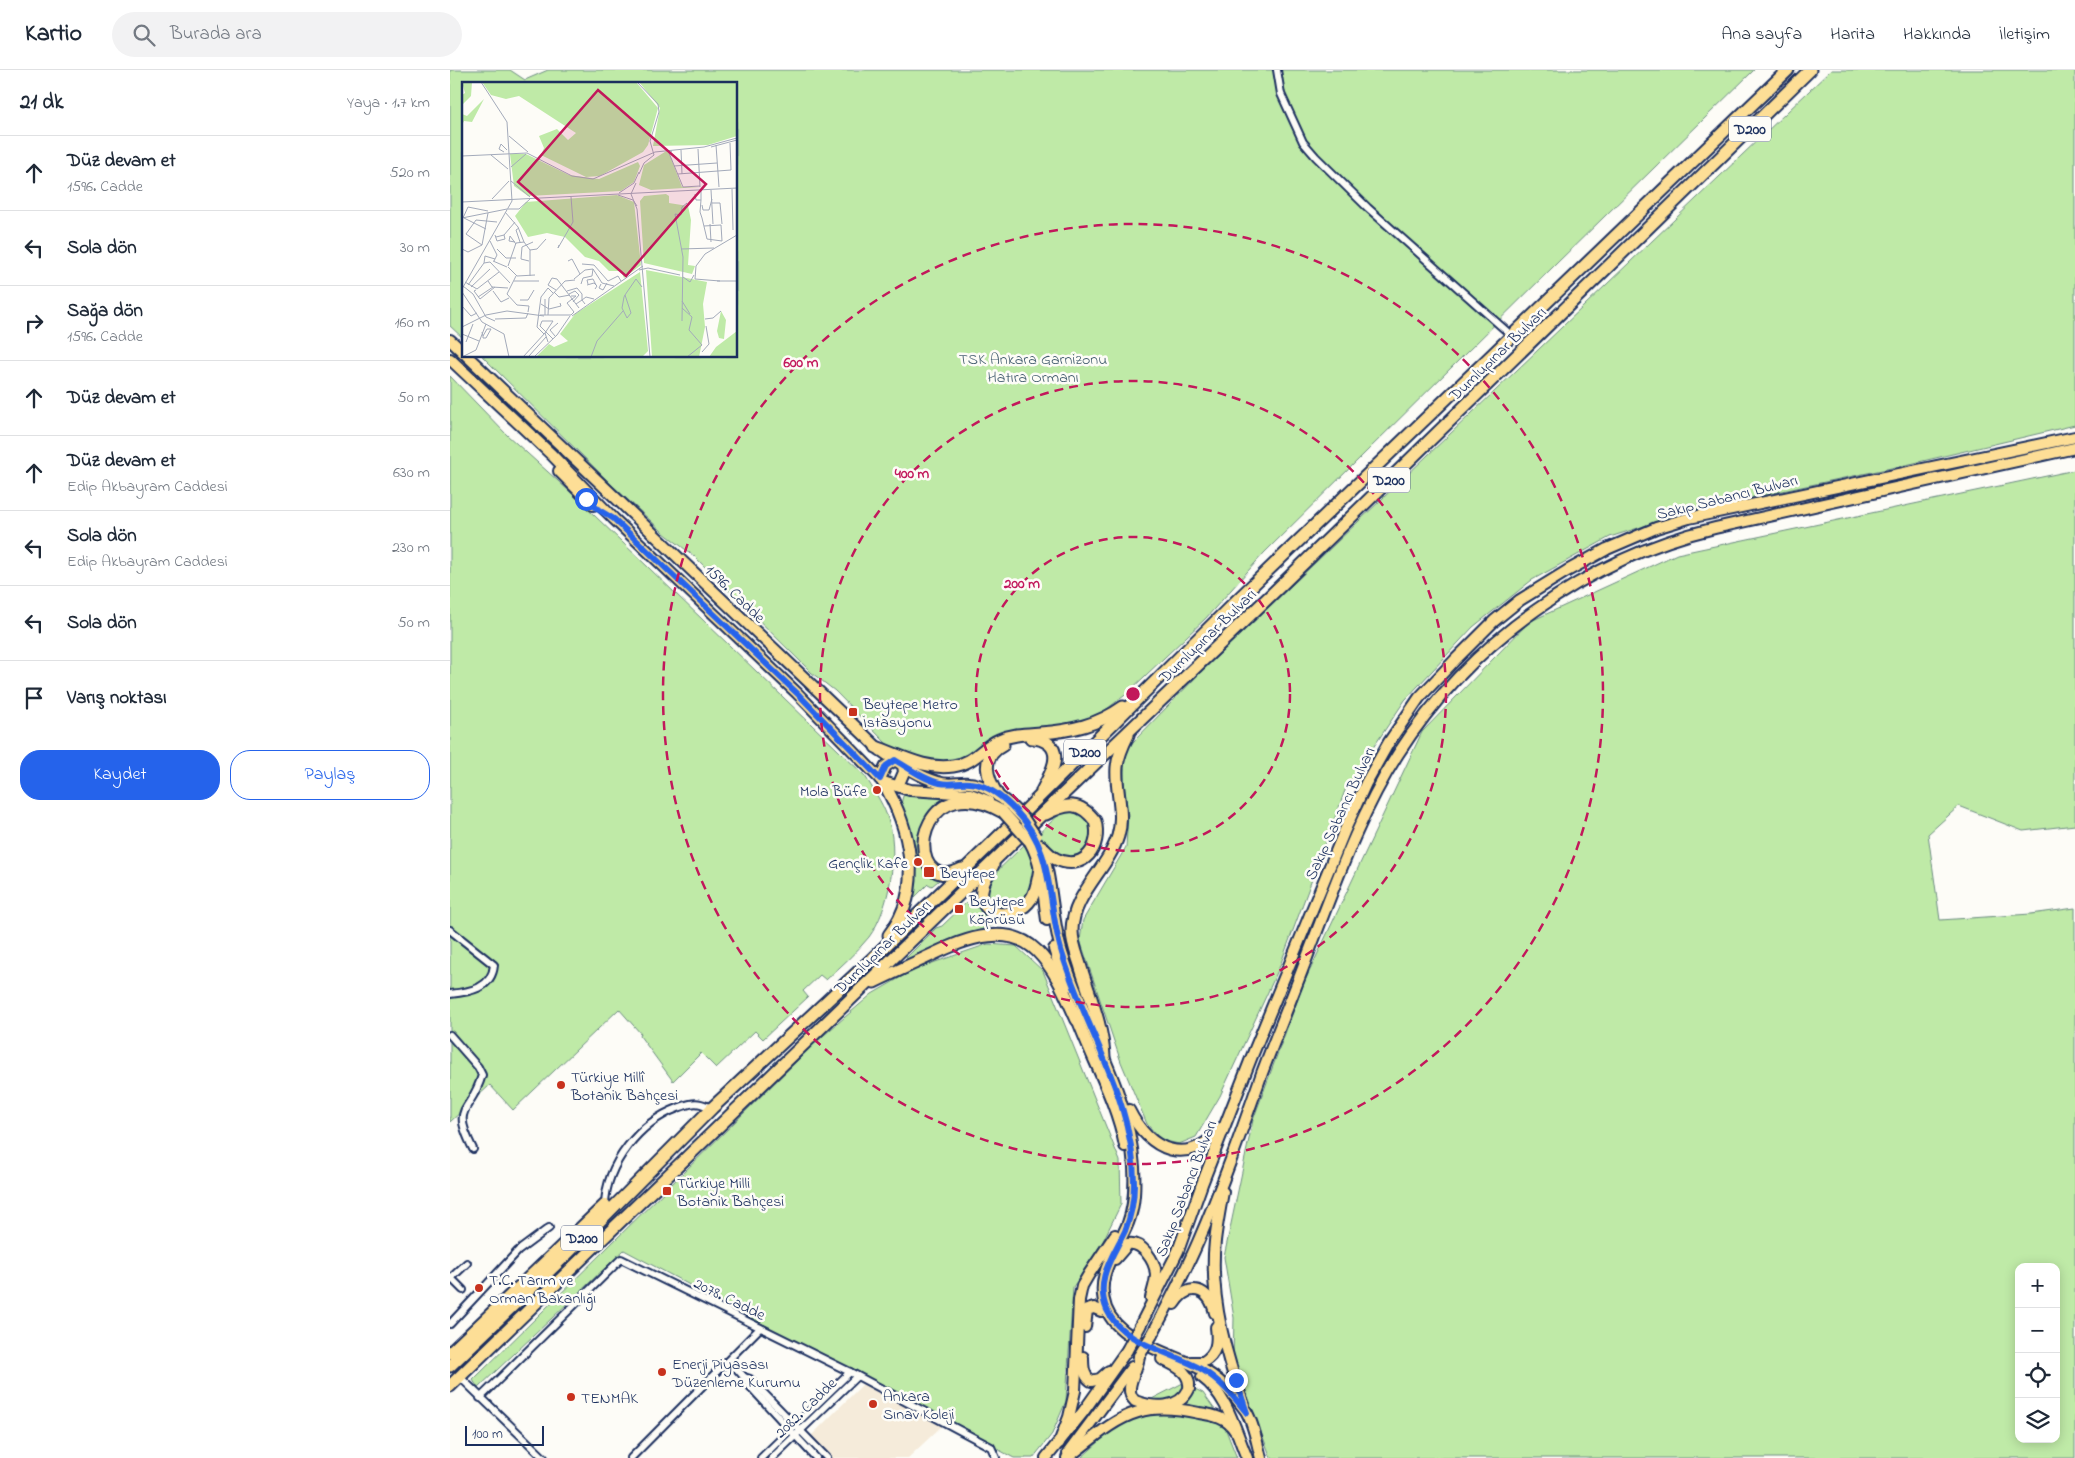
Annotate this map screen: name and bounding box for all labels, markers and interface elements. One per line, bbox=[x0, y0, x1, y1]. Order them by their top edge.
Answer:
search box bbox=[112, 12, 462, 57]
text: Kartio bbox=[25, 17, 82, 52]
icon: search bbox=[130, 21, 158, 49]
text: Burada ara bbox=[170, 21, 262, 48]
text: Ana sayfa bbox=[1721, 22, 1802, 48]
text: Harita bbox=[1830, 22, 1875, 48]
text: Hakkında bbox=[1903, 22, 1971, 48]
text: İletişim bbox=[1999, 22, 2050, 48]
inset map bbox=[462, 82, 738, 358]
text: 21 dk bbox=[20, 88, 63, 118]
text: Yaya · 1.7 km bbox=[347, 91, 430, 115]
road number: D200 bbox=[1729, 116, 1771, 142]
text: Düz devam et bbox=[67, 148, 176, 175]
icon: ahead bbox=[20, 159, 48, 187]
text: 520 m bbox=[390, 161, 430, 185]
text: 1596. Cadde bbox=[67, 175, 143, 199]
icon: left bbox=[20, 234, 48, 262]
text: Sola dön bbox=[67, 235, 137, 262]
text: 30 m bbox=[400, 236, 430, 260]
text: Sağa dön bbox=[67, 298, 143, 325]
street label: Dumlupınar Bulvarı bbox=[1444, 301, 1553, 408]
icon: right bbox=[20, 309, 48, 337]
text: 160 m bbox=[395, 311, 430, 335]
text: 1596. Cadde bbox=[67, 325, 143, 349]
park label: TSK Ankara Garnizonu Hatıra Ormanı bbox=[959, 348, 1107, 390]
text: 600 m bbox=[783, 352, 819, 374]
icon: ahead bbox=[20, 384, 48, 412]
text: Düz devam et bbox=[67, 385, 176, 412]
text: 50 m bbox=[398, 386, 430, 410]
text: Düz devam et bbox=[67, 448, 176, 475]
icon: ahead bbox=[20, 459, 48, 487]
text: 630 m bbox=[393, 461, 430, 485]
text: 400 m bbox=[894, 463, 930, 485]
road number: D200 bbox=[1368, 468, 1410, 492]
street label: Sakıp Sabancı Bulvarı bbox=[1654, 469, 1801, 527]
text: Edip Akbayram Caddesi bbox=[67, 475, 228, 499]
route start bbox=[575, 488, 598, 511]
text: Sola dön bbox=[67, 523, 137, 550]
icon: left bbox=[20, 534, 48, 562]
text: 230 m bbox=[392, 536, 430, 560]
text: Edip Akbayram Caddesi bbox=[67, 550, 228, 574]
street label: 1596. Cadde bbox=[699, 559, 771, 630]
text: 200 m bbox=[1003, 573, 1040, 595]
street label: Dumlupınar Bulvarı bbox=[1154, 583, 1263, 690]
icon: left bbox=[20, 609, 48, 637]
text: Sola dön bbox=[67, 610, 137, 637]
text: 50 m bbox=[398, 611, 430, 635]
icon: arrive bbox=[20, 684, 48, 712]
text: Varış noktası bbox=[67, 685, 167, 712]
centre of rings bbox=[1124, 685, 1142, 703]
place label: Beytepe Metro İstasyonu bbox=[862, 693, 958, 735]
marker: Beytepe Metro İstasyonu bbox=[847, 706, 859, 718]
road number: D200 bbox=[1064, 740, 1106, 764]
street label: Sakıp Sabancı Bulvarı bbox=[1299, 743, 1382, 884]
button: Kaydet bbox=[20, 750, 220, 800]
button: Paylaş bbox=[230, 750, 430, 800]
place label: Mola Büfe bbox=[800, 780, 868, 804]
marker: Mola Büfe bbox=[871, 784, 883, 796]
place label: Gençlik Kafe bbox=[828, 852, 909, 876]
marker: Gençlik Kafe bbox=[912, 856, 924, 868]
place label: Beytepe bbox=[939, 862, 996, 886]
marker: Beytepe bbox=[922, 865, 936, 879]
place label: Beytepe Köprüsü bbox=[968, 890, 1025, 932]
street label: Dumlupınar Bulvarı bbox=[829, 894, 938, 1001]
marker: Beytepe Köprüsü bbox=[953, 903, 965, 915]
place label: Türkiye Millî Botanik Bahçesi bbox=[570, 1066, 678, 1108]
marker: Türkiye Millî Botanik Bahçesi bbox=[555, 1079, 567, 1091]
street label: Sakıp Sabancı Bulvarı bbox=[1150, 1117, 1224, 1261]
place label: Türkiye Milli Botanik Bahçesi bbox=[676, 1172, 784, 1214]
marker: Türkiye Milli Botanik Bahçesi bbox=[661, 1185, 673, 1197]
road number: D200 bbox=[561, 1226, 603, 1250]
map controls bbox=[2015, 1263, 2060, 1443]
button: + bbox=[2015, 1263, 2060, 1308]
place label: T.C. Tarım ve Orman Bakanlığı bbox=[489, 1269, 596, 1311]
street label: 2078. Cadde bbox=[689, 1272, 770, 1328]
marker: T.C. Tarım ve Orman Bakanlığı bbox=[473, 1282, 485, 1294]
button: − bbox=[2015, 1308, 2060, 1353]
place label: Enerji Piyasası Düzenleme Kurumu bbox=[671, 1353, 801, 1395]
button: locate bbox=[2015, 1353, 2060, 1398]
marker: Enerji Piyasası Düzenleme Kurumu bbox=[656, 1366, 668, 1378]
route end bbox=[1225, 1369, 1248, 1392]
street label: 2082. Cadde bbox=[770, 1372, 844, 1444]
place label: Ankara Sınav Koleji bbox=[883, 1385, 955, 1427]
place label: TENMAK bbox=[581, 1387, 638, 1411]
marker: TENMAK bbox=[565, 1391, 577, 1403]
marker: Ankara Sınav Koleji bbox=[867, 1398, 879, 1410]
button: layers bbox=[2015, 1398, 2060, 1443]
scale bar bbox=[465, 1423, 544, 1446]
text: 100 m bbox=[472, 1424, 503, 1445]

